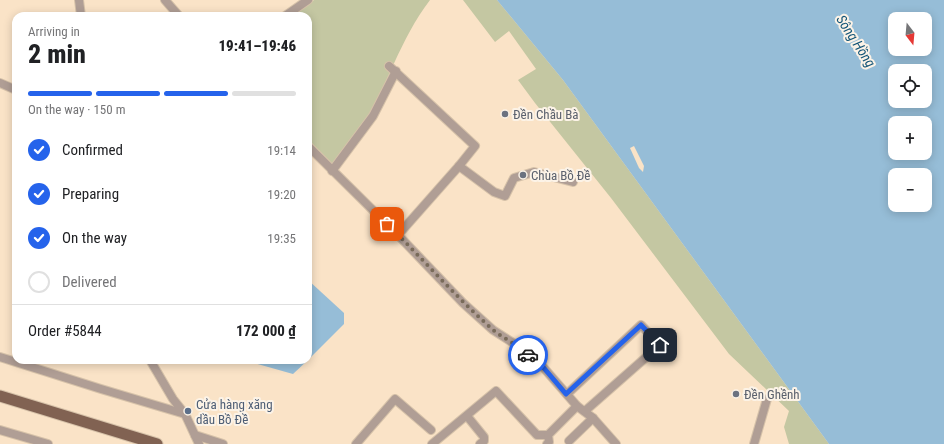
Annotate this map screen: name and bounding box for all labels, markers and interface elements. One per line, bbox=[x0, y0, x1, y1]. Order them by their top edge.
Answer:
water label: Sông Hồng bbox=[833, 12, 879, 70]
north arrow bbox=[888, 12, 932, 56]
map controls bbox=[888, 12, 932, 212]
text: Arriving in bbox=[28, 24, 80, 39]
text: 19:41–19:46 bbox=[218, 37, 296, 55]
text: 2 min bbox=[28, 39, 86, 69]
button: locate bbox=[888, 64, 932, 108]
text: On the way · 150 m bbox=[28, 102, 125, 117]
place label: Đền Chầu Bà bbox=[513, 107, 578, 122]
marker: Đền Chầu Bà bbox=[500, 109, 510, 119]
button: + bbox=[888, 116, 932, 160]
icon: check bbox=[28, 139, 50, 161]
text: Confirmed bbox=[62, 141, 123, 159]
text: 19:14 bbox=[267, 143, 296, 158]
place label: Chùa Bồ Đề bbox=[531, 168, 590, 183]
button: − bbox=[888, 168, 932, 212]
marker: Chùa Bồ Đề bbox=[518, 170, 528, 180]
icon: check bbox=[28, 183, 50, 205]
text: Preparing bbox=[62, 185, 119, 203]
text: 19:20 bbox=[267, 187, 296, 202]
pin bbox=[370, 207, 404, 241]
icon: bag bbox=[376, 213, 398, 235]
icon: check bbox=[28, 227, 50, 249]
text: On the way bbox=[62, 229, 127, 247]
text: 19:35 bbox=[267, 231, 296, 246]
text: Delivered bbox=[62, 273, 117, 291]
text: Order #5844 bbox=[28, 322, 102, 340]
text: 172 000 ₫ bbox=[236, 322, 296, 340]
pin bbox=[643, 328, 677, 362]
icon: home bbox=[649, 334, 671, 356]
courier bbox=[508, 335, 548, 375]
icon: car bbox=[517, 344, 539, 366]
place label: Đền Ghềnh bbox=[744, 387, 800, 402]
marker: Đền Ghềnh bbox=[731, 389, 741, 399]
place label: Cửa hàng xăng dầu Bồ Đề bbox=[196, 397, 273, 427]
marker: Cửa hàng xăng dầu Bồ Đề bbox=[183, 406, 193, 416]

